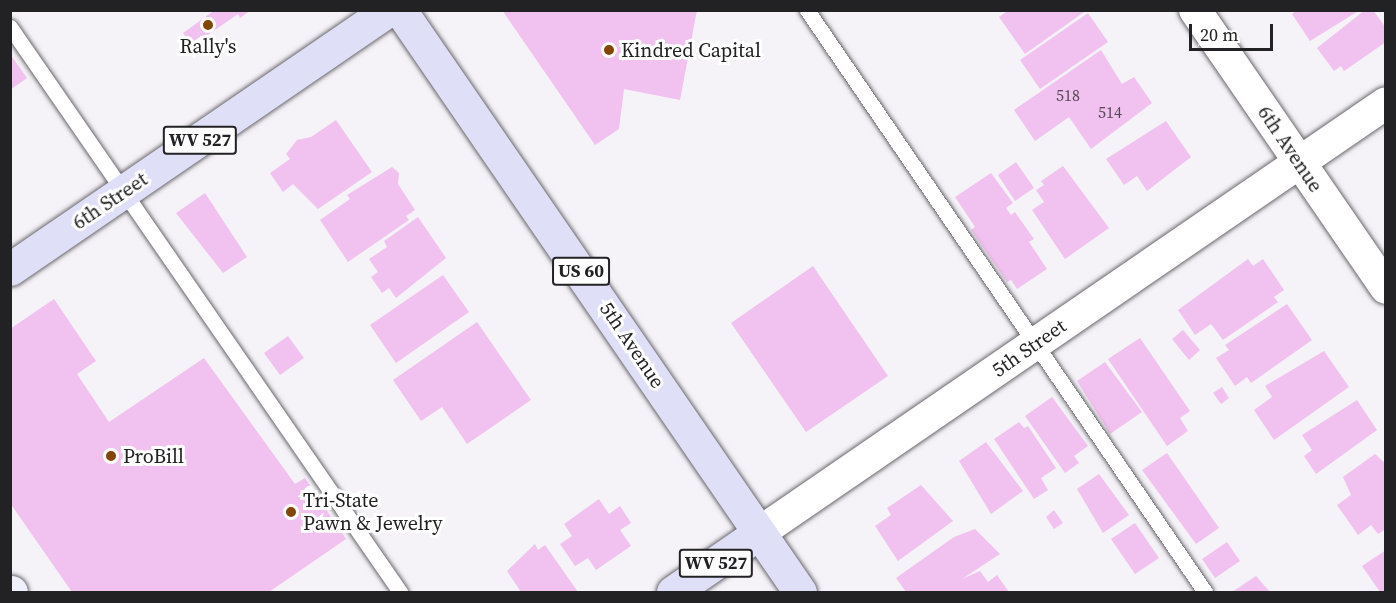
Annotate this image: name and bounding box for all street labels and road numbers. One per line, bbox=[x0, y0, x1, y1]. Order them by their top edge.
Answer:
street label: 6th Avenue bbox=[1252, 101, 1328, 197]
road number: WV 527 bbox=[162, 125, 238, 155]
street label: 6th Street bbox=[68, 167, 152, 235]
road number: US 60 bbox=[551, 256, 611, 286]
street label: 5th Avenue bbox=[594, 297, 670, 393]
street label: 5th Street bbox=[987, 314, 1071, 382]
road number: WV 527 bbox=[678, 548, 754, 578]

